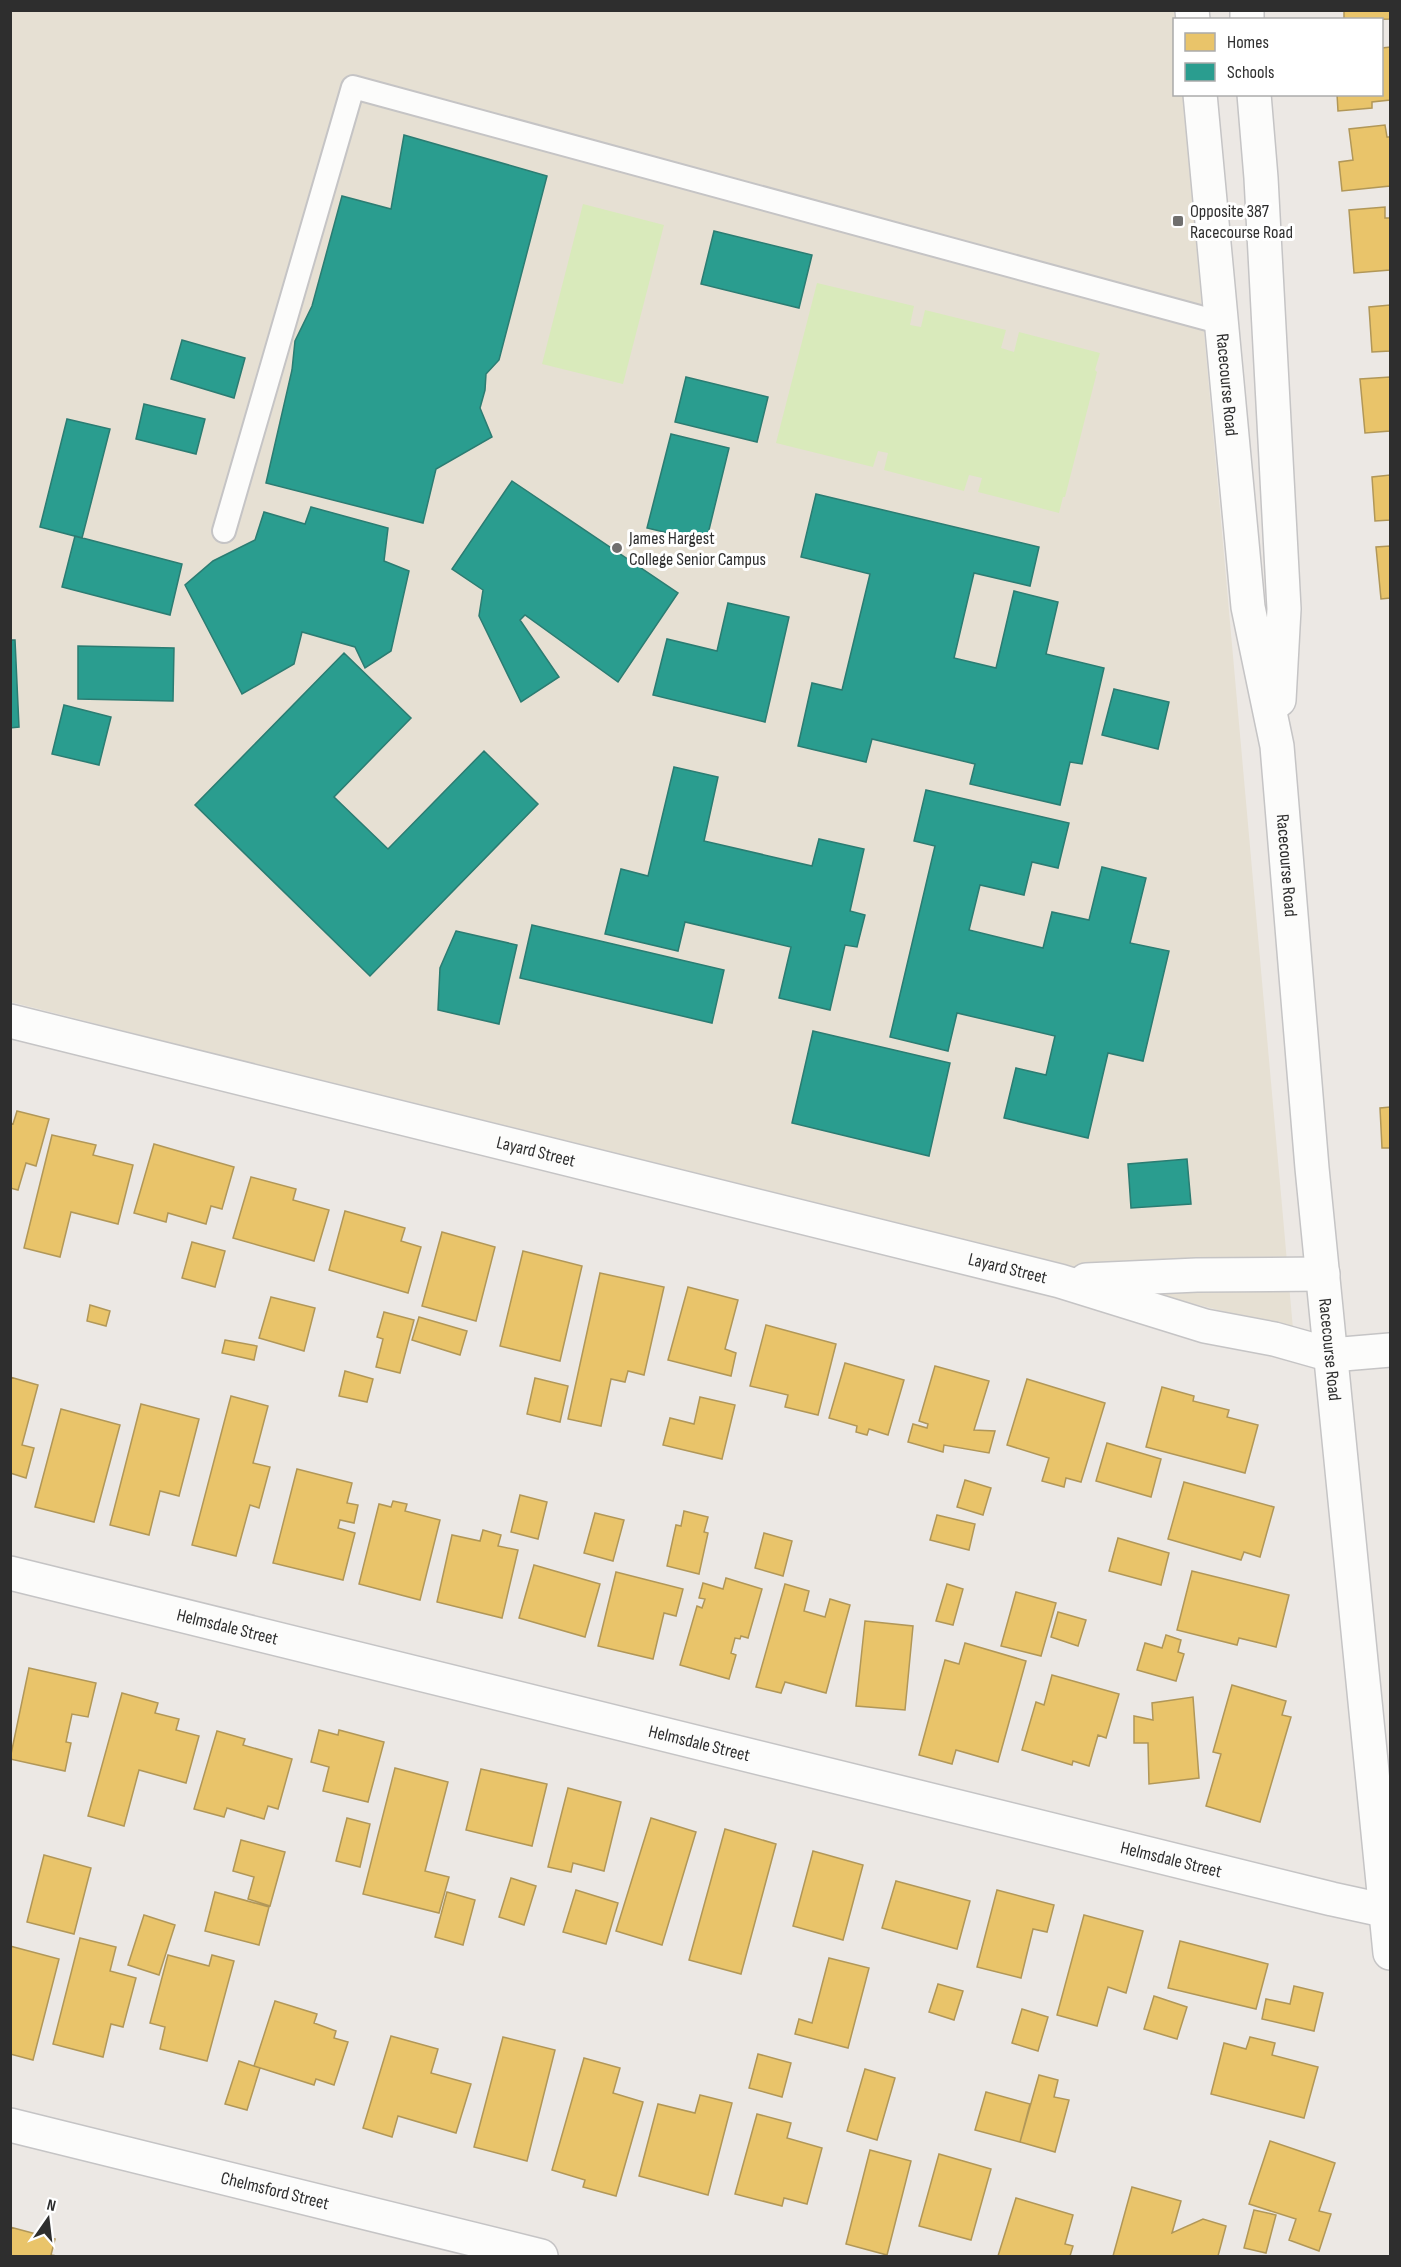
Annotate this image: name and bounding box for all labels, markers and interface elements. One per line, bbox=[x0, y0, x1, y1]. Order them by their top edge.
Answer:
legend bbox=[1173, 18, 1383, 96]
text: Homes bbox=[1227, 32, 1269, 53]
text: Schools bbox=[1227, 62, 1274, 83]
place label: Opposite 387 Racecourse Road bbox=[1190, 201, 1293, 243]
marker: Opposite 387 Racecourse Road bbox=[1171, 214, 1185, 228]
street label: Racecourse Road bbox=[1211, 332, 1242, 437]
place label: James Hargest College Senior Campus bbox=[628, 528, 766, 570]
marker: James Hargest College Senior Campus bbox=[610, 541, 624, 555]
street label: Racecourse Road bbox=[1272, 813, 1301, 918]
street label: Layard Street bbox=[494, 1132, 578, 1172]
street label: Layard Street bbox=[966, 1249, 1050, 1289]
street label: Racecourse Road bbox=[1314, 1297, 1345, 1402]
street label: Helmsdale Street bbox=[174, 1604, 281, 1650]
street label: Helmsdale Street bbox=[646, 1721, 753, 1766]
street label: Helmsdale Street bbox=[1118, 1837, 1224, 1883]
street label: Chelmsford Street bbox=[219, 2167, 332, 2214]
north arrow bbox=[18, 2189, 78, 2249]
text: N bbox=[45, 2196, 58, 2216]

